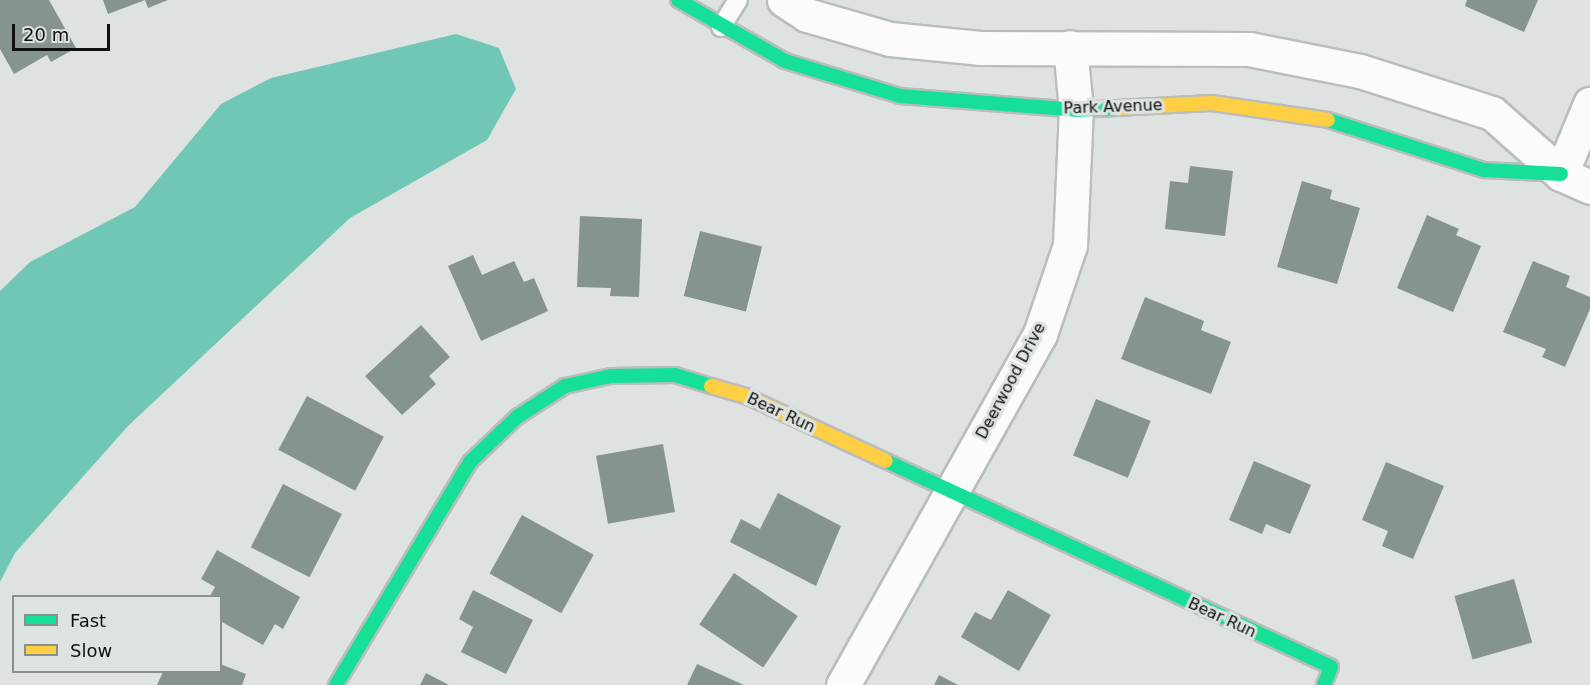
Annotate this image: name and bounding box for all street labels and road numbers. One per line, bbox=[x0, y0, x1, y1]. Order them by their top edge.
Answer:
street label: Park Avenue bbox=[1063, 96, 1163, 118]
street label: Deerwood Drive bbox=[972, 319, 1050, 443]
street label: Bear Run bbox=[744, 389, 818, 437]
street label: Bear Run bbox=[1185, 594, 1259, 642]

